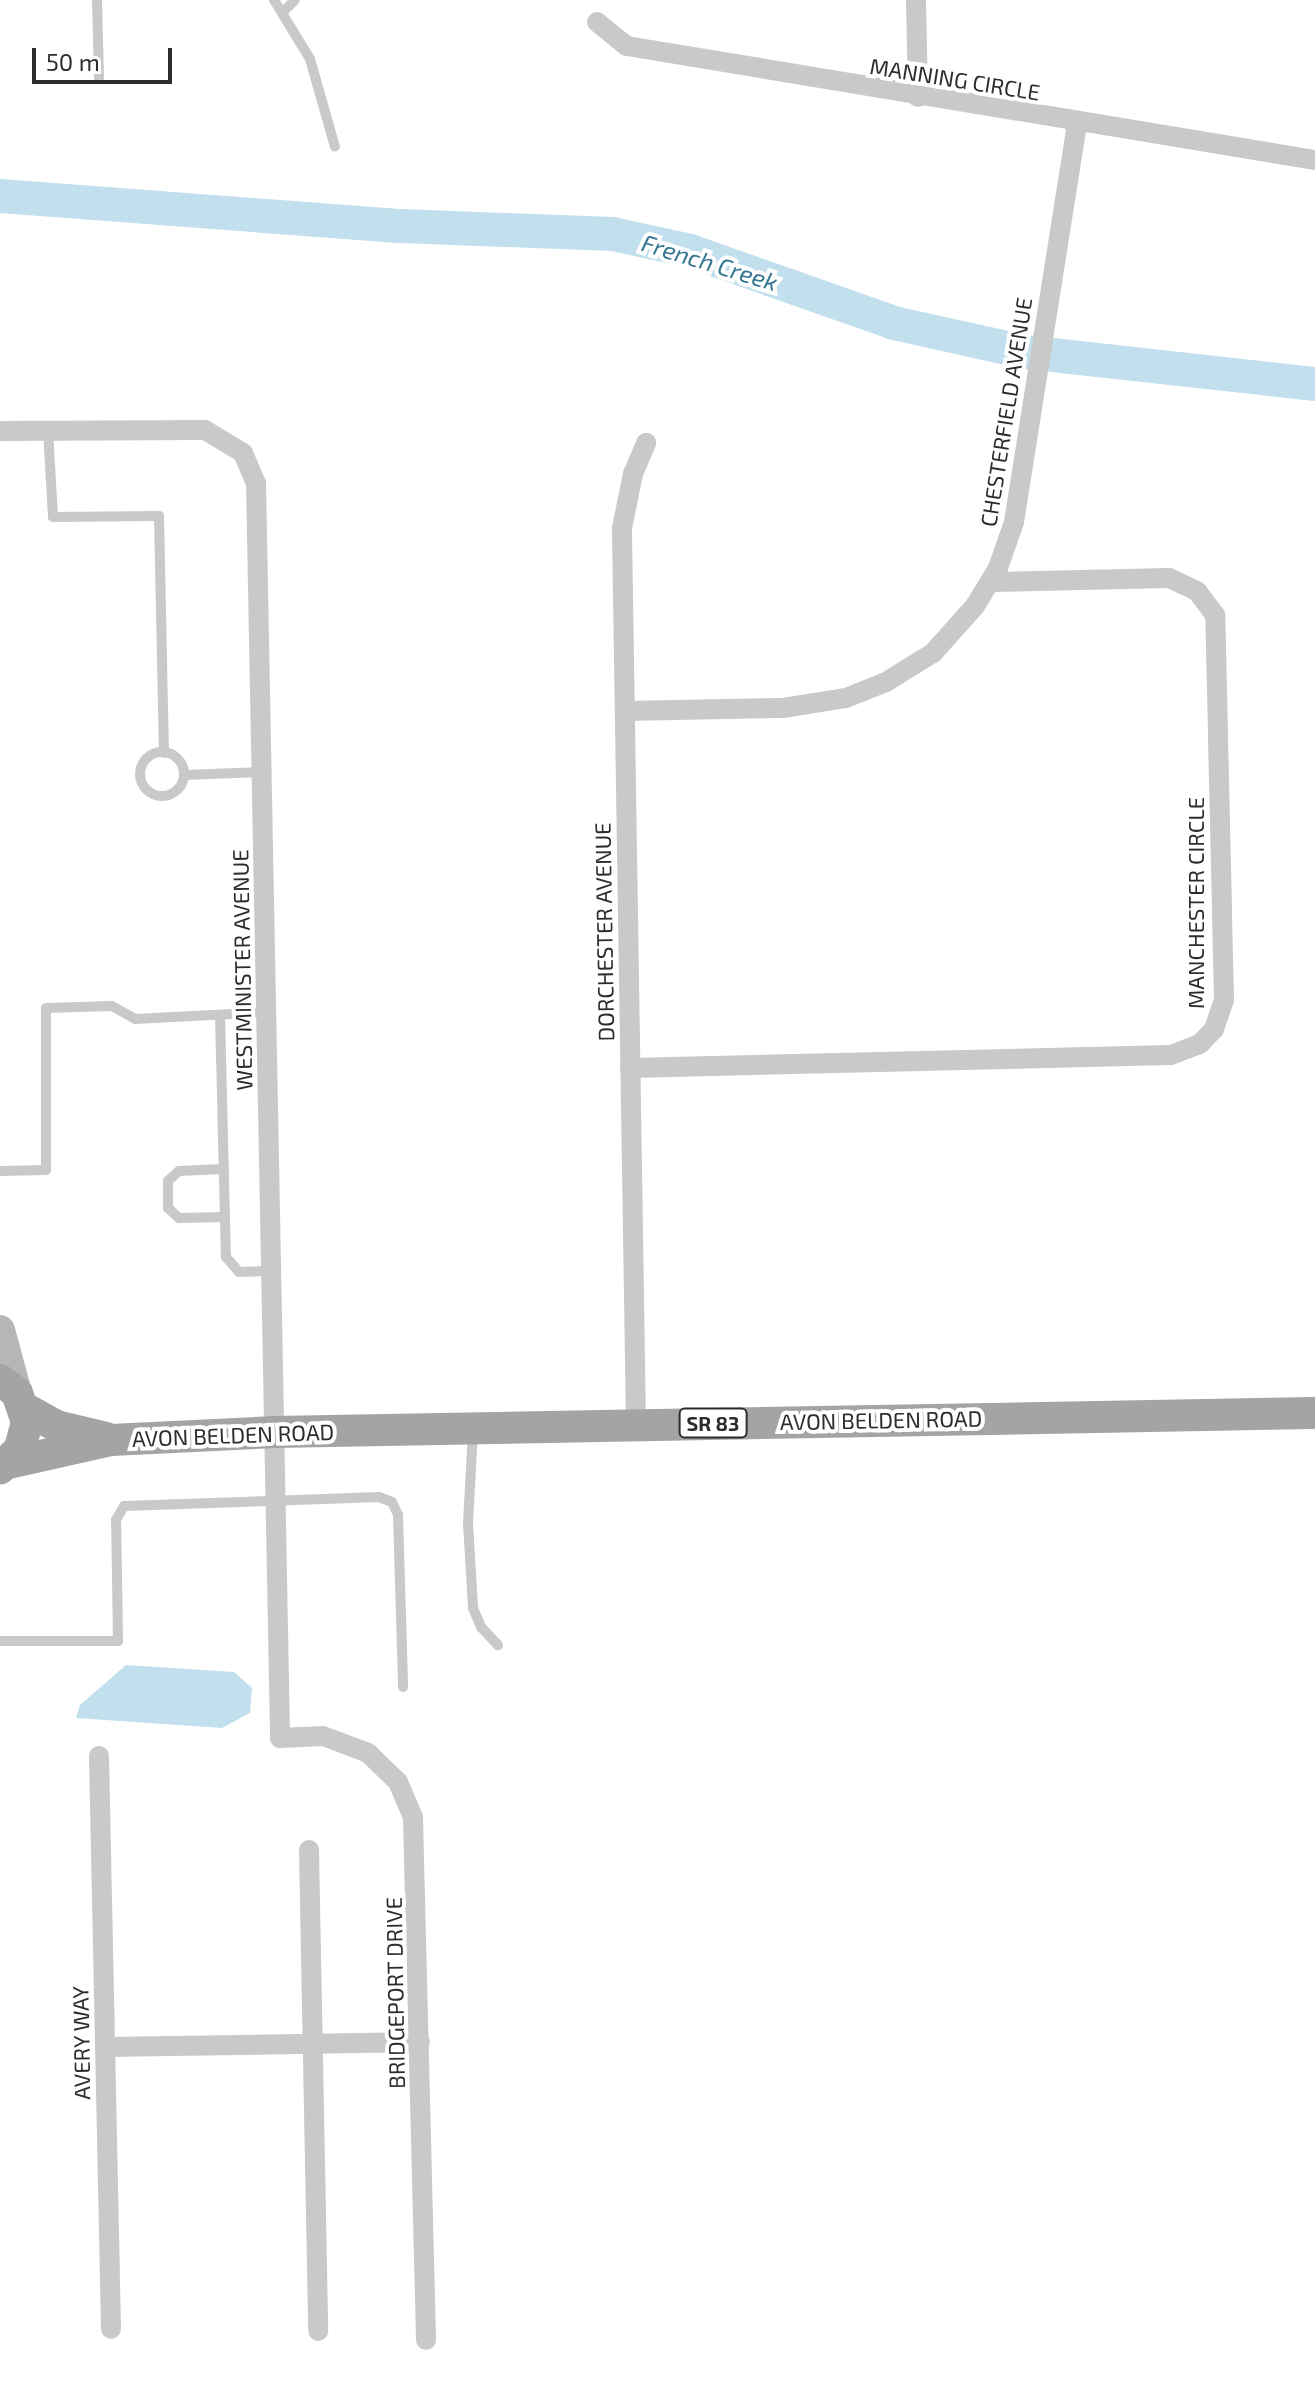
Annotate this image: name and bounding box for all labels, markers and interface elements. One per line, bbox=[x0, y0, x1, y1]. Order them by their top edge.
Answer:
scale bar bbox=[36, 32, 176, 82]
text: 50 m bbox=[46, 47, 100, 76]
street label: MANNING CIRCLE bbox=[868, 53, 1042, 105]
water label: French Creek bbox=[639, 228, 781, 296]
street label: CHESTERFIELD AVENUE bbox=[975, 295, 1037, 529]
street label: MANCHESTER CIRCLE bbox=[1183, 797, 1209, 1009]
street label: DORCHESTER AVENUE bbox=[589, 822, 619, 1042]
street label: WESTMINISTER AVENUE bbox=[227, 849, 257, 1091]
street label: AVON BELDEN ROAD bbox=[780, 1405, 982, 1435]
road number: SR 83 bbox=[677, 1407, 749, 1439]
street label: AVON BELDEN ROAD bbox=[131, 1418, 335, 1452]
street label: BRIDGEPORT DRIVE bbox=[380, 1897, 410, 2089]
street label: AVERY WAY bbox=[67, 1985, 95, 2101]

